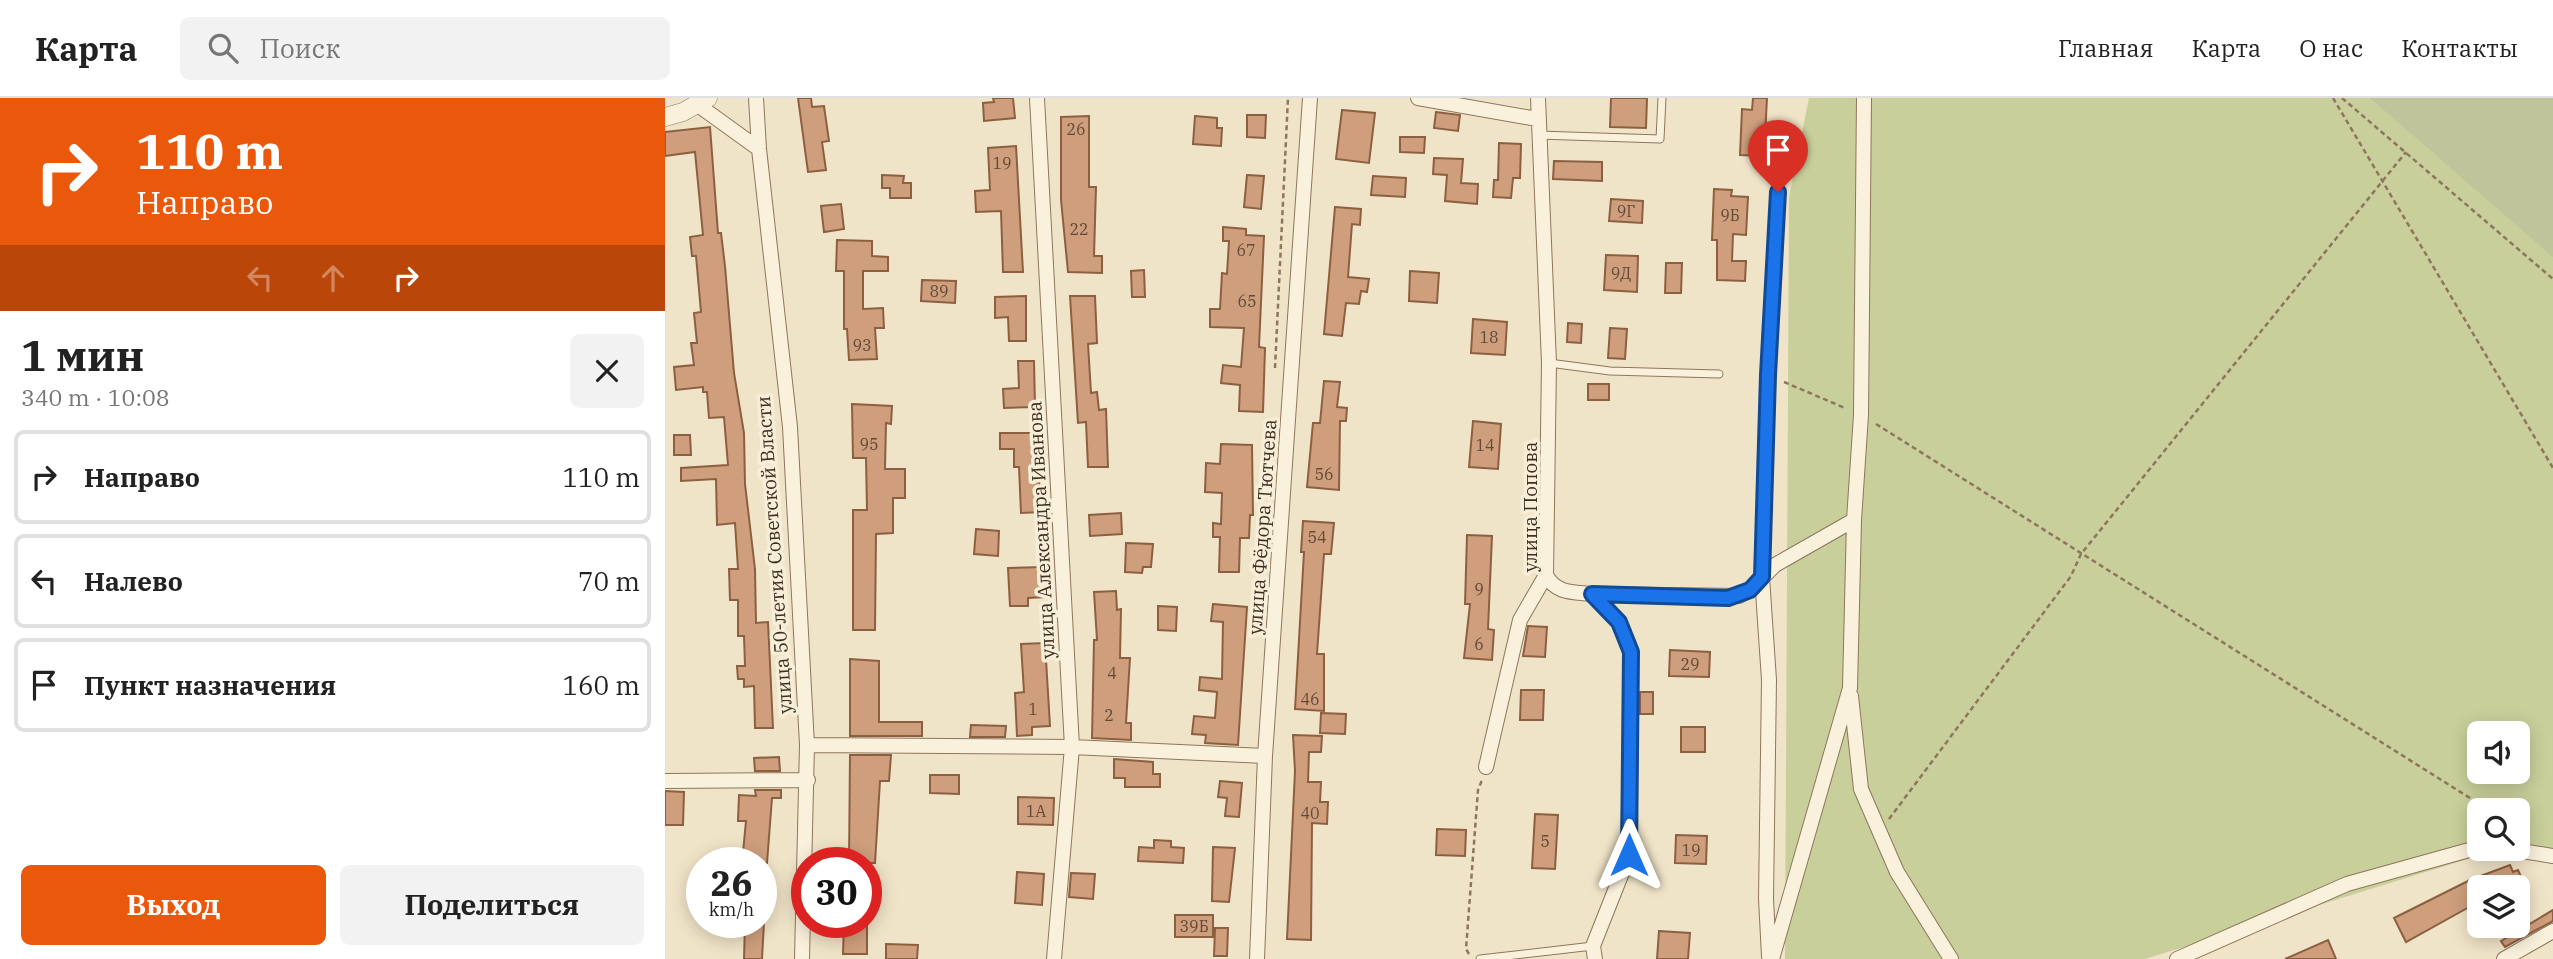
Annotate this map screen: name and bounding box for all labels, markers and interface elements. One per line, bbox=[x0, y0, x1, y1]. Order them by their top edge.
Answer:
search box bbox=[180, 17, 670, 80]
text: Карта bbox=[35, 27, 138, 70]
icon: search bbox=[204, 29, 242, 67]
text: Поиск bbox=[260, 31, 340, 65]
text: Главная bbox=[2058, 32, 2154, 64]
text: Карта bbox=[2192, 32, 2261, 64]
text: О нас bbox=[2299, 32, 2363, 64]
text: Контакты bbox=[2401, 32, 2518, 64]
text: 110 m bbox=[136, 119, 283, 182]
house number: 26 bbox=[1066, 119, 1086, 139]
pin bbox=[1748, 120, 1808, 192]
icon: right bbox=[21, 126, 112, 217]
icon: arrive bbox=[1759, 131, 1797, 169]
house number: 19 bbox=[992, 153, 1012, 173]
text: Направо bbox=[136, 181, 273, 223]
house number: 9Г bbox=[1617, 201, 1635, 221]
house number: 9Б bbox=[1720, 205, 1740, 225]
house number: 22 bbox=[1069, 219, 1089, 239]
house number: 67 bbox=[1236, 240, 1256, 260]
icon: left bbox=[241, 259, 279, 297]
icon: ahead bbox=[314, 259, 352, 297]
icon: right bbox=[387, 259, 425, 297]
house number: 9Д bbox=[1611, 263, 1631, 283]
house number: 89 bbox=[929, 281, 949, 301]
house number: 65 bbox=[1237, 291, 1257, 311]
house number: 18 bbox=[1479, 327, 1499, 347]
text: 1 мин bbox=[21, 328, 144, 383]
button: close bbox=[570, 334, 644, 408]
house number: 93 bbox=[852, 335, 872, 355]
text: 340 m · 10:08 bbox=[21, 382, 170, 412]
street label: улица 50-летия Советской Власти bbox=[751, 395, 797, 715]
street label: улица Александра Иванова bbox=[1022, 401, 1060, 659]
street label: улица Фёдора Тютчева bbox=[1242, 418, 1282, 636]
house number: 95 bbox=[859, 434, 879, 454]
house number: 14 bbox=[1475, 435, 1495, 455]
street label: улица Попова bbox=[1518, 442, 1542, 572]
icon: right bbox=[25, 458, 63, 496]
text: Направо bbox=[84, 460, 200, 494]
text: 110 m bbox=[562, 460, 640, 494]
house number: 56 bbox=[1314, 464, 1334, 484]
house number: 54 bbox=[1307, 527, 1327, 547]
icon: left bbox=[25, 562, 63, 600]
text: Налево bbox=[84, 564, 183, 598]
text: 70 m bbox=[578, 564, 640, 598]
house number: 9 bbox=[1474, 579, 1484, 599]
house number: 6 bbox=[1474, 634, 1484, 654]
house number: 29 bbox=[1680, 654, 1700, 674]
house number: 4 bbox=[1107, 663, 1117, 683]
icon: arrive bbox=[25, 666, 63, 704]
text: Пункт назначения bbox=[84, 668, 336, 702]
text: 160 m bbox=[562, 668, 640, 702]
house number: 46 bbox=[1300, 689, 1320, 709]
house number: 1 bbox=[1028, 699, 1038, 719]
house number: 2 bbox=[1104, 705, 1114, 725]
map controls bbox=[2467, 721, 2530, 938]
button: sound bbox=[2467, 721, 2530, 784]
button: search bbox=[2467, 798, 2530, 861]
house number: 1А bbox=[1026, 801, 1046, 821]
house number: 40 bbox=[1300, 803, 1320, 823]
position arrow bbox=[1592, 818, 1666, 892]
house number: 5 bbox=[1540, 831, 1550, 851]
house number: 19 bbox=[1681, 840, 1701, 860]
speed limit sign: 30 bbox=[791, 847, 882, 938]
text: 26 bbox=[710, 860, 753, 906]
button: Выход bbox=[21, 865, 326, 945]
button: Поделиться bbox=[340, 865, 644, 945]
button: layers bbox=[2467, 875, 2530, 938]
text: km/h bbox=[709, 898, 754, 921]
house number: 39Б bbox=[1179, 916, 1209, 936]

